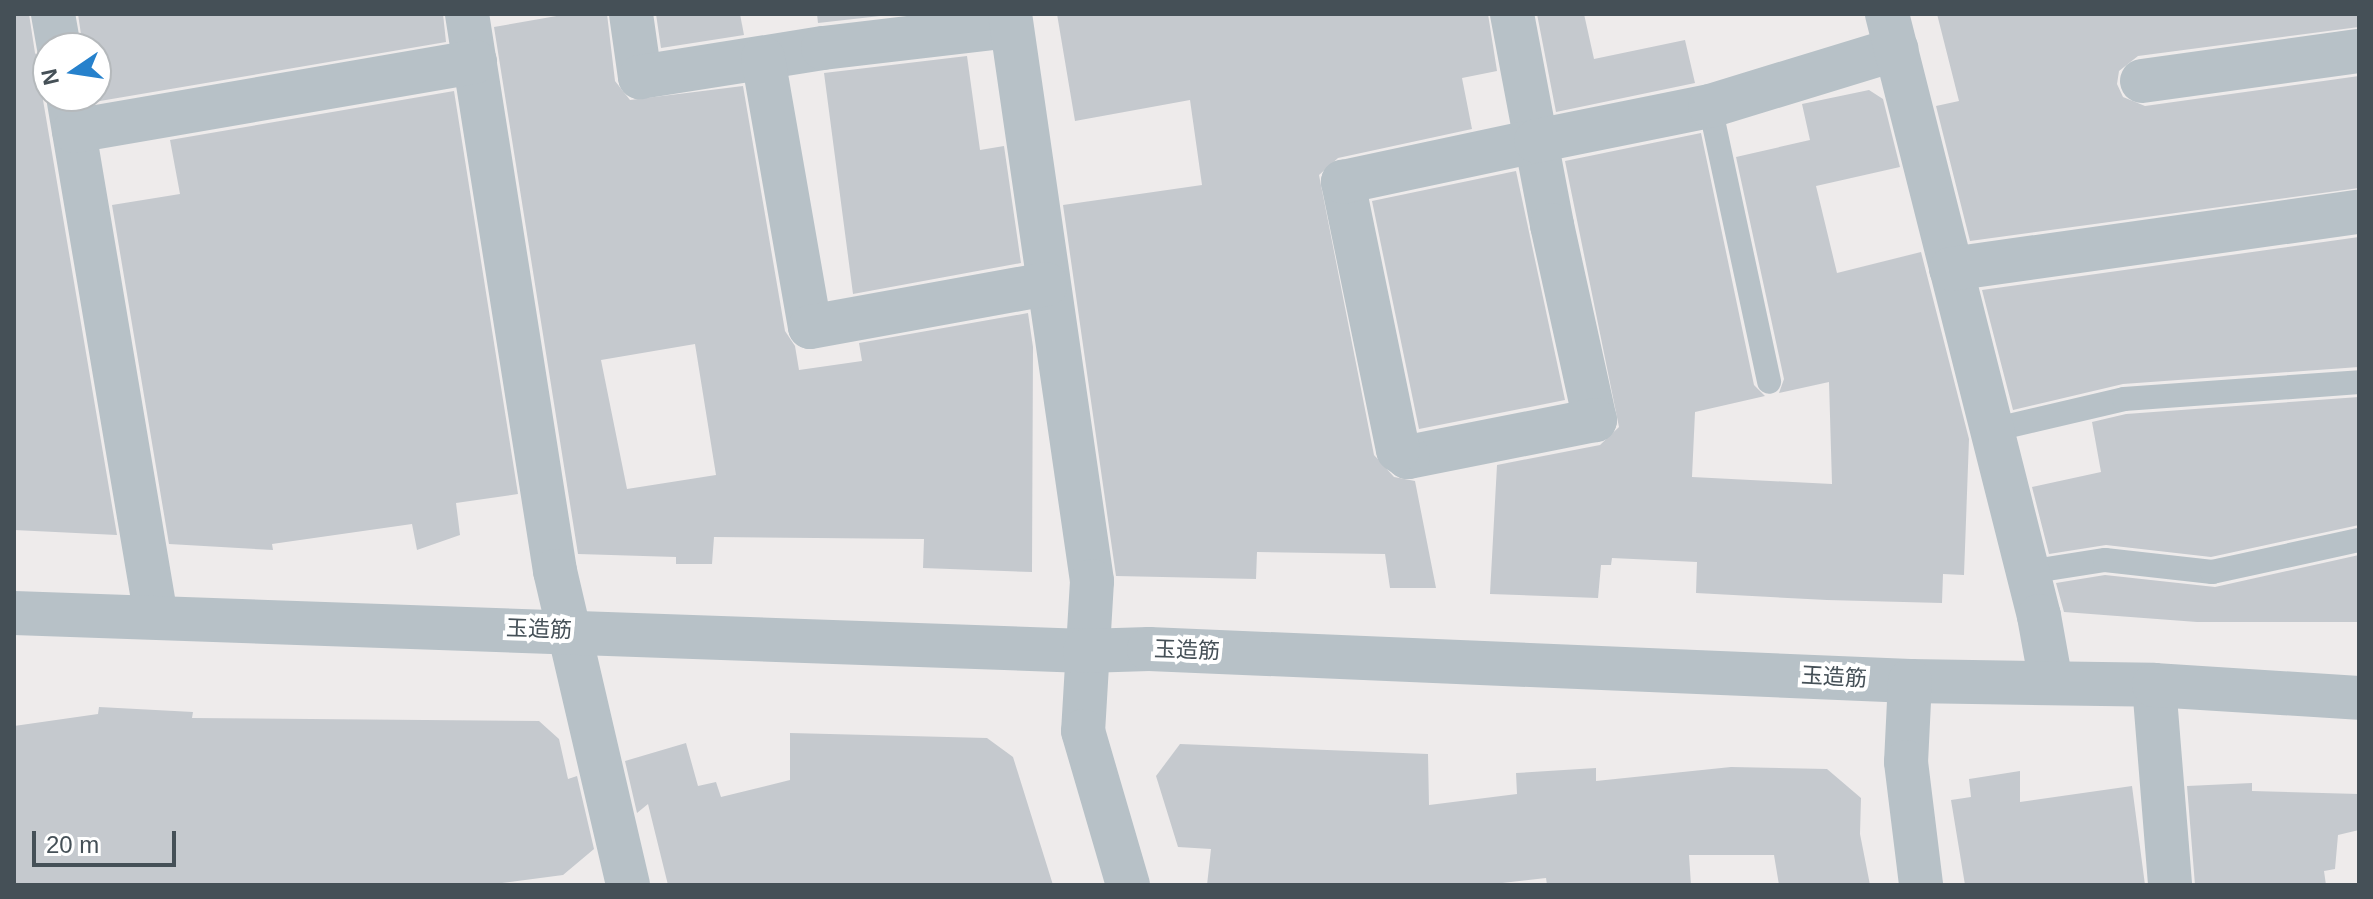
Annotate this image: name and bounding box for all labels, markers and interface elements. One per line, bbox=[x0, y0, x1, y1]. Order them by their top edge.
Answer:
north arrow bbox=[32, 32, 112, 112]
text: N bbox=[36, 67, 64, 88]
street label: 玉造筋 bbox=[506, 615, 572, 643]
street label: 玉造筋 bbox=[1154, 636, 1220, 664]
street label: 玉造筋 bbox=[1800, 662, 1868, 692]
scale bar bbox=[36, 815, 180, 865]
text: 20 m bbox=[46, 831, 99, 858]

